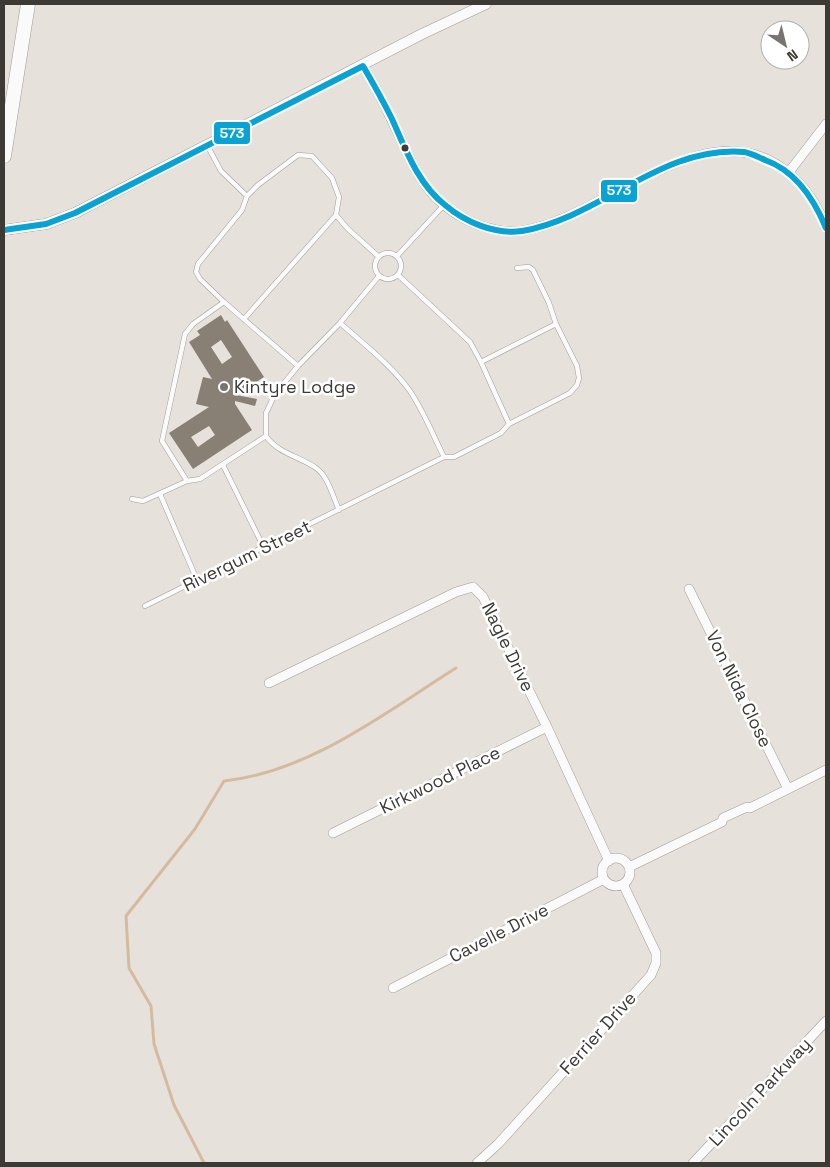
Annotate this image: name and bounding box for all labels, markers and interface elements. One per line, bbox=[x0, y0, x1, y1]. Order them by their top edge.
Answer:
north arrow bbox=[760, 20, 810, 70]
text: N bbox=[783, 46, 801, 66]
line badge: 573 bbox=[213, 121, 251, 145]
text: 573 bbox=[220, 124, 244, 142]
unlabelled marker bbox=[400, 143, 410, 153]
line badge: 573 bbox=[600, 179, 638, 203]
text: 573 bbox=[607, 181, 631, 199]
place label: Kintyre Lodge bbox=[234, 375, 356, 398]
marker: Kintyre Lodge bbox=[218, 381, 230, 393]
street label: Rivergum Street bbox=[179, 515, 315, 597]
street label: Nagle Drive bbox=[477, 598, 540, 695]
street label: Von Nida Close bbox=[701, 626, 778, 751]
street label: Kirkwood Place bbox=[376, 740, 504, 819]
street label: Cavelle Drive bbox=[445, 898, 552, 967]
street label: Ferrier Drive bbox=[554, 987, 641, 1079]
street label: Lincoln Parkway bbox=[703, 1033, 816, 1151]

